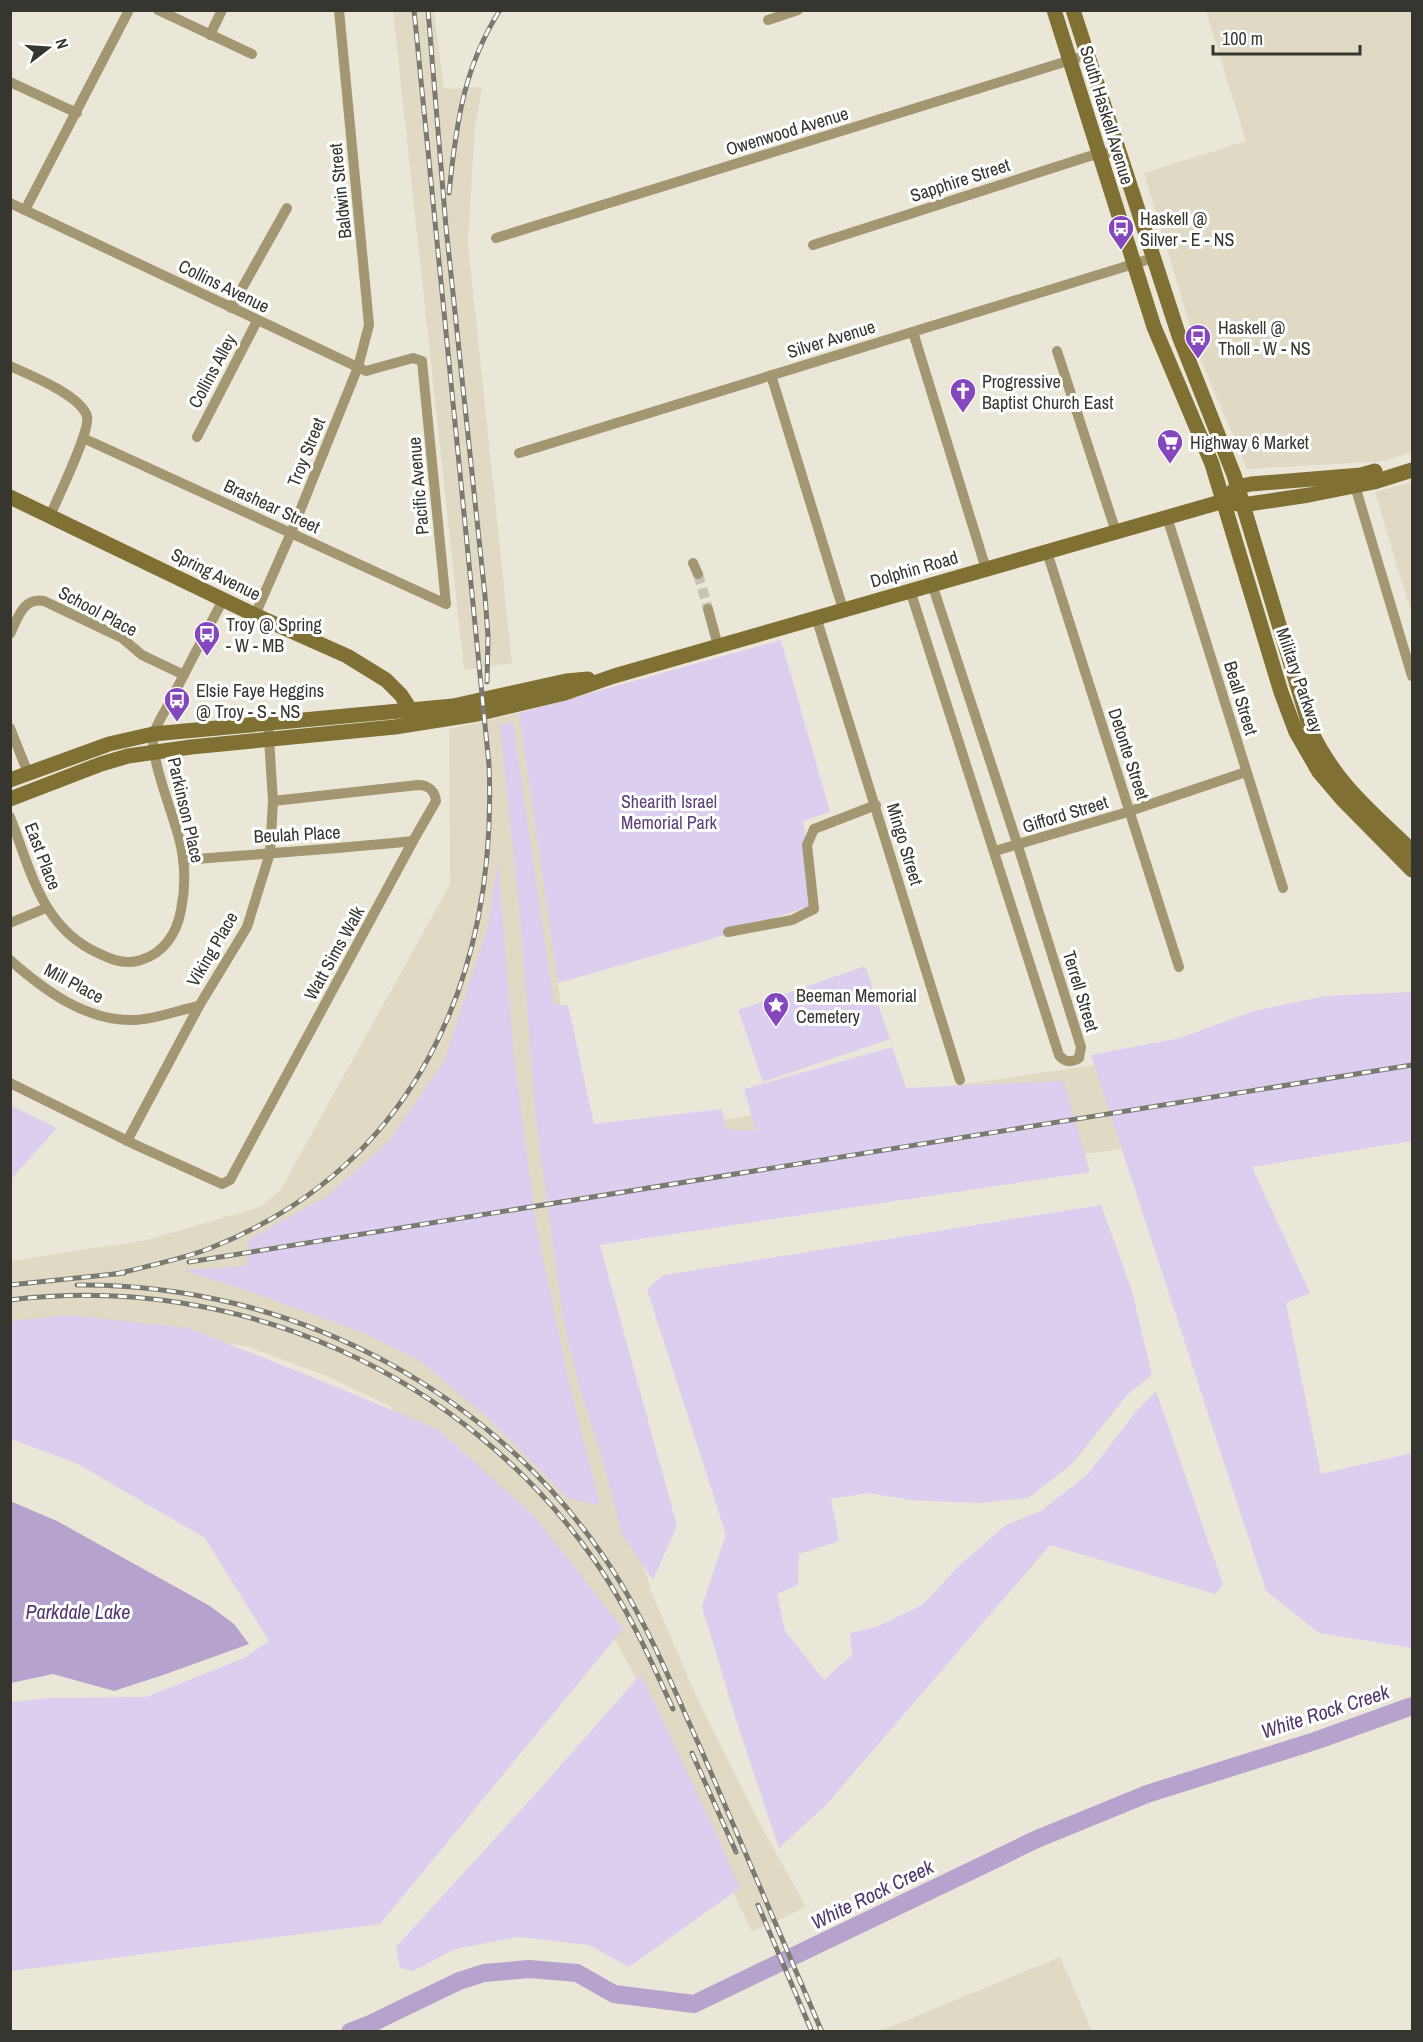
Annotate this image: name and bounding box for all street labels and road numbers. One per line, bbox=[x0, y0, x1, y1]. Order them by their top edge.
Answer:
street label: South Haskell Avenue bbox=[1074, 42, 1140, 188]
street label: Owenwood Avenue bbox=[723, 100, 851, 162]
street label: Baldwin Street bbox=[323, 142, 357, 240]
street label: Sapphire Street bbox=[907, 152, 1013, 208]
street label: Collins Avenue bbox=[174, 253, 274, 319]
street label: Silver Avenue bbox=[784, 314, 878, 364]
street label: Collins Alley bbox=[182, 329, 242, 412]
street label: Troy Street bbox=[281, 414, 331, 490]
street label: Pacific Avenue bbox=[401, 436, 435, 536]
street label: Brashear Street bbox=[220, 473, 324, 539]
street label: Spring Avenue bbox=[167, 542, 265, 606]
street label: Dolphin Road bbox=[867, 545, 961, 593]
street label: School Place bbox=[54, 580, 142, 642]
street label: Military Parkway bbox=[1270, 624, 1330, 736]
street label: Beall Street bbox=[1218, 658, 1264, 738]
street label: Detonte Street bbox=[1102, 705, 1156, 803]
street label: Parkinson Place bbox=[162, 755, 210, 865]
street label: Gifford Street bbox=[1019, 789, 1111, 839]
street label: Mingo Street bbox=[881, 800, 929, 888]
street label: East Place bbox=[19, 819, 67, 893]
street label: Beulah Place bbox=[253, 819, 341, 849]
street label: Watt Sims Walk bbox=[298, 901, 370, 1004]
street label: Viking Place bbox=[181, 907, 243, 991]
street label: Terrell Street bbox=[1057, 947, 1105, 1035]
street label: Mill Place bbox=[40, 957, 108, 1009]

